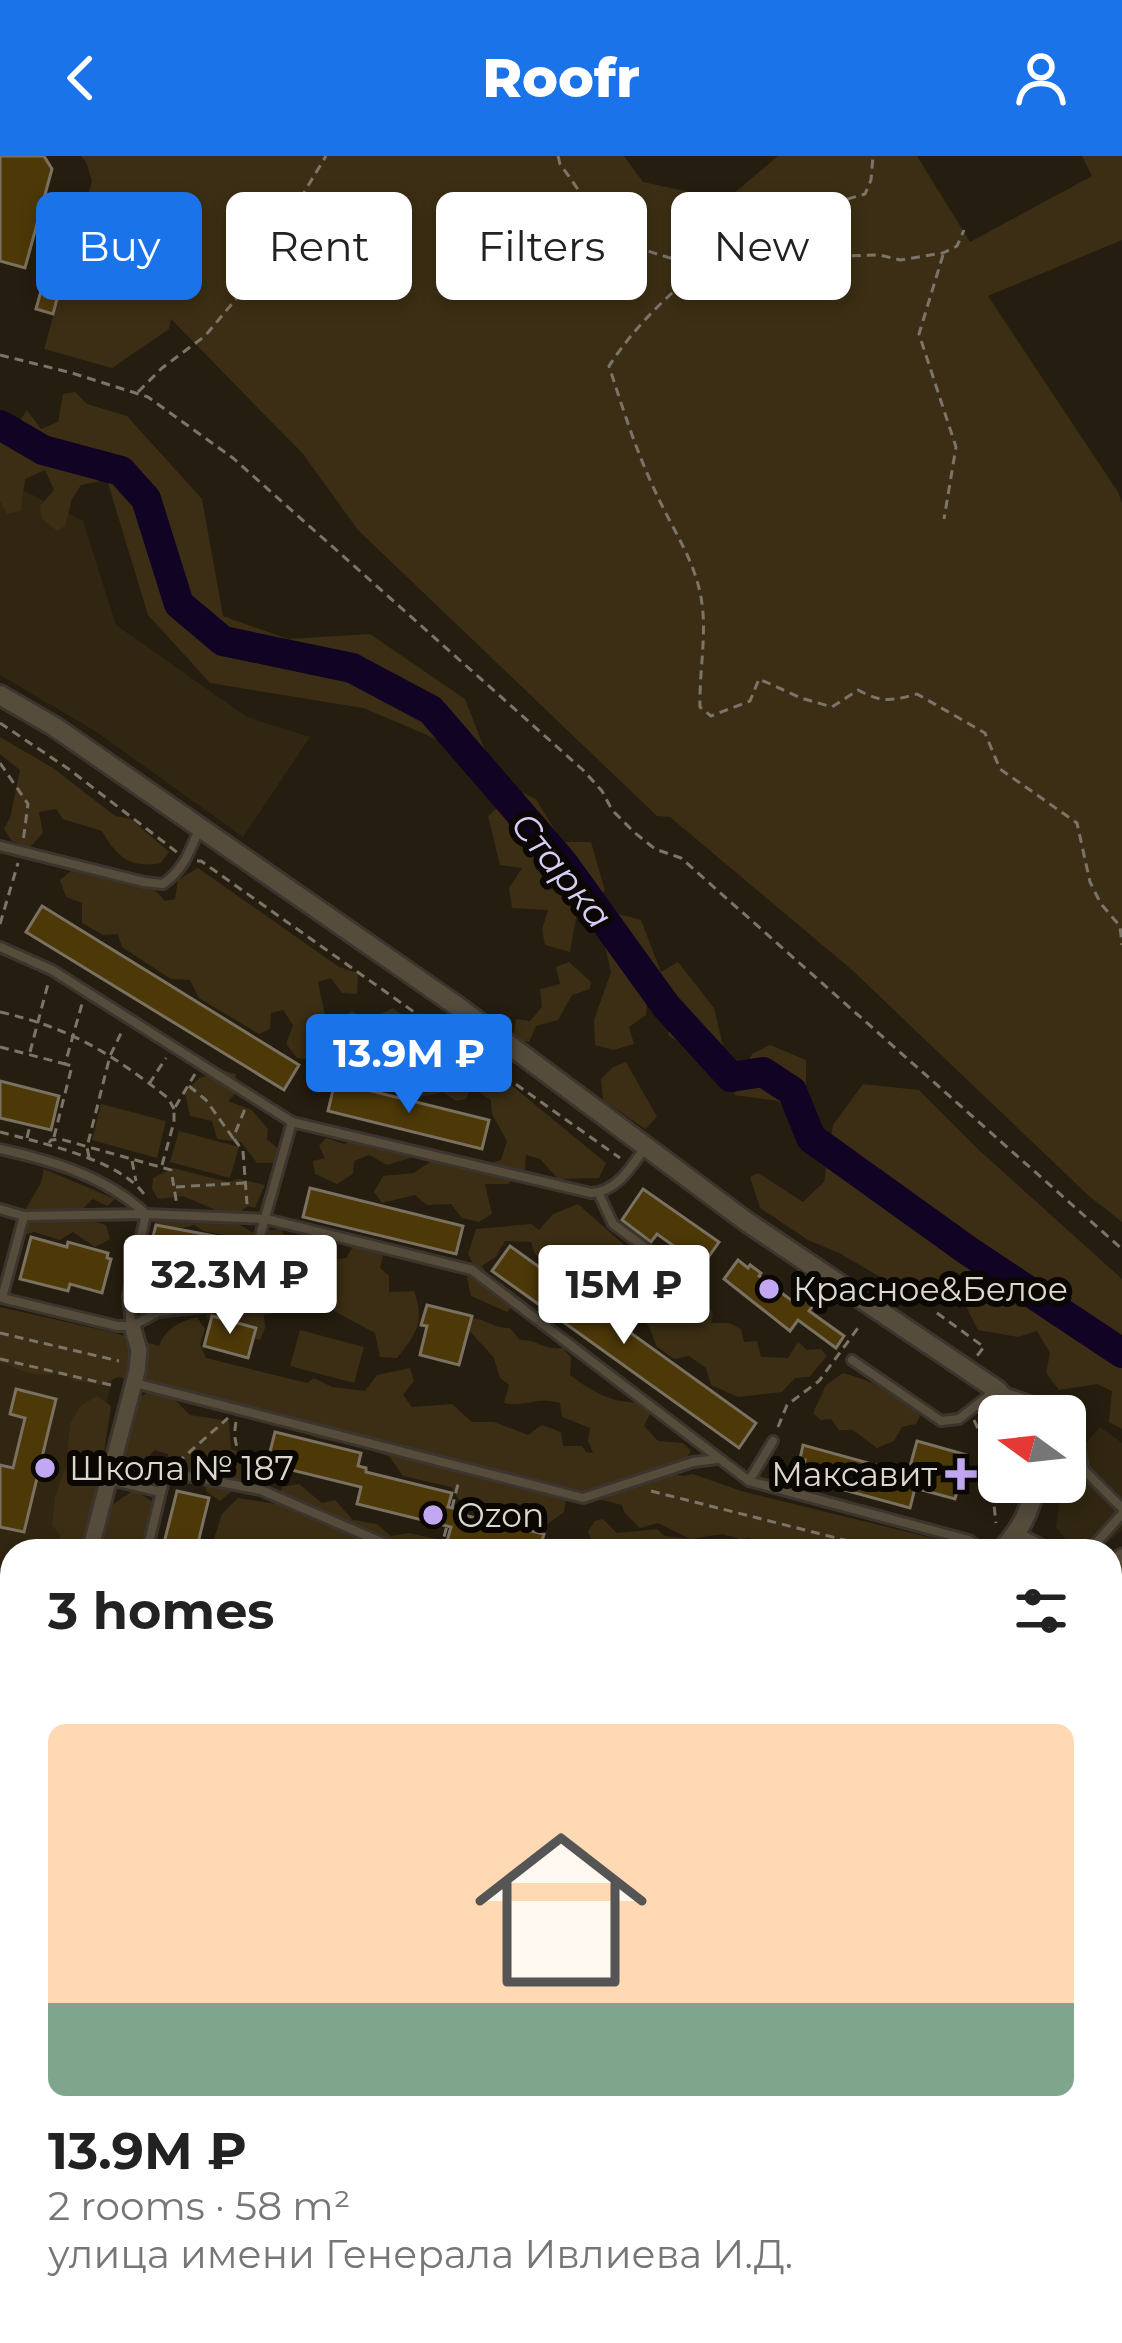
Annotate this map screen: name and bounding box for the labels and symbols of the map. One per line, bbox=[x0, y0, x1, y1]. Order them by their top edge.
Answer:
water label: Старка bbox=[502, 803, 622, 937]
pin: 13.9M ₽ bbox=[298, 1014, 520, 1116]
pin: 32.3M ₽ bbox=[119, 1235, 341, 1337]
pin: 15M ₽ bbox=[540, 1245, 708, 1347]
place label: Красное&Белое bbox=[793, 1269, 1068, 1309]
marker: Красное&Белое bbox=[756, 1276, 782, 1302]
north arrow bbox=[978, 1395, 1086, 1503]
place label: Школа № 187 bbox=[69, 1448, 294, 1488]
place label: Максавит bbox=[771, 1454, 937, 1494]
marker: Школа № 187 bbox=[32, 1455, 58, 1481]
marker: Максавит bbox=[948, 1461, 974, 1487]
place label: Ozon bbox=[457, 1495, 544, 1535]
marker: Ozon bbox=[420, 1502, 446, 1528]

